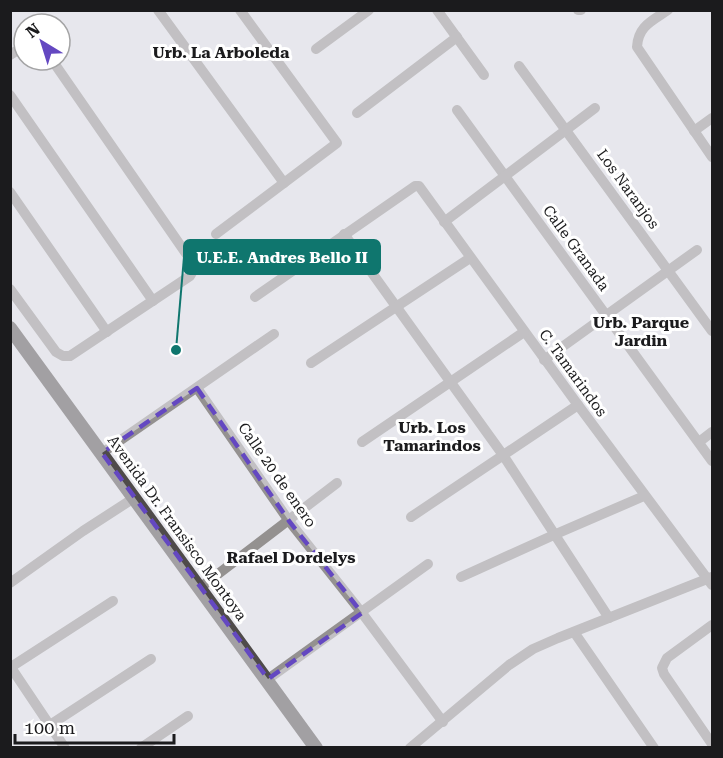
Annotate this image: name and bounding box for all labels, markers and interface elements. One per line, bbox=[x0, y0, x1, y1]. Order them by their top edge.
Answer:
north arrow bbox=[12, 12, 72, 72]
text: N bbox=[22, 19, 44, 42]
district label: Urb. La Arboleda bbox=[153, 43, 290, 62]
street label: Los Naranjos bbox=[593, 146, 663, 232]
street label: Calle Granada bbox=[539, 202, 613, 294]
callout: U.E.E. Andres Bello II bbox=[184, 240, 380, 274]
text: U.E.E. Andres Bello II bbox=[196, 248, 368, 267]
district label: Urb. Parque Jardin bbox=[593, 313, 689, 350]
street label: C. Tamarindos bbox=[535, 326, 611, 420]
district label: Urb. Los Tamarindos bbox=[383, 418, 481, 455]
street label: Calle 20 de enero bbox=[234, 419, 320, 531]
street label: Avenida Dr. Fransisco Montoya bbox=[104, 432, 250, 624]
district label: Rafael Dordelys bbox=[226, 548, 356, 567]
scale bar bbox=[15, 707, 174, 745]
text: 100 m bbox=[24, 717, 75, 738]

